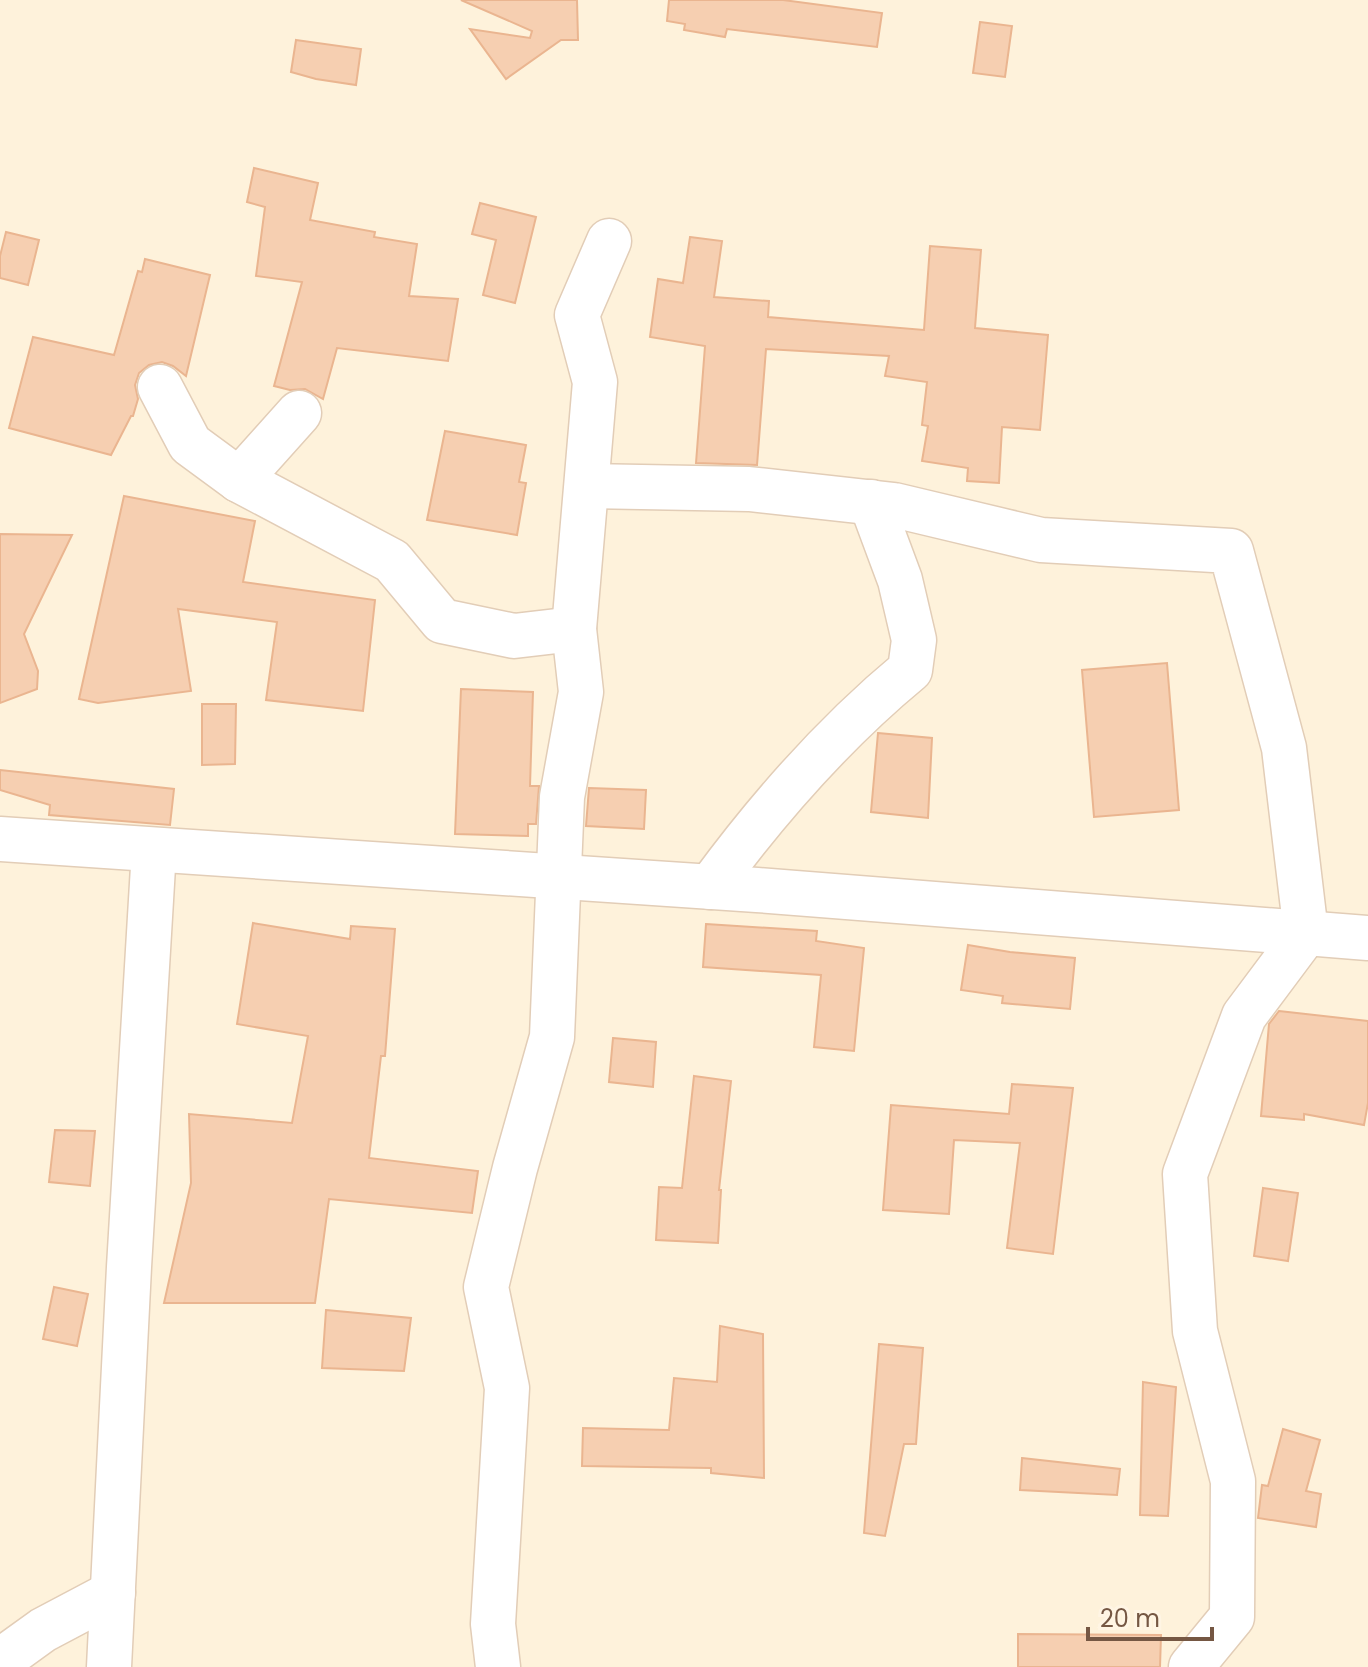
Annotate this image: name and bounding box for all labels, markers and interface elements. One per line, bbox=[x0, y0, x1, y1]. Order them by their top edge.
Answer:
scale bar bbox=[1088, 1591, 1212, 1641]
text: 20 m bbox=[1100, 1602, 1160, 1635]

